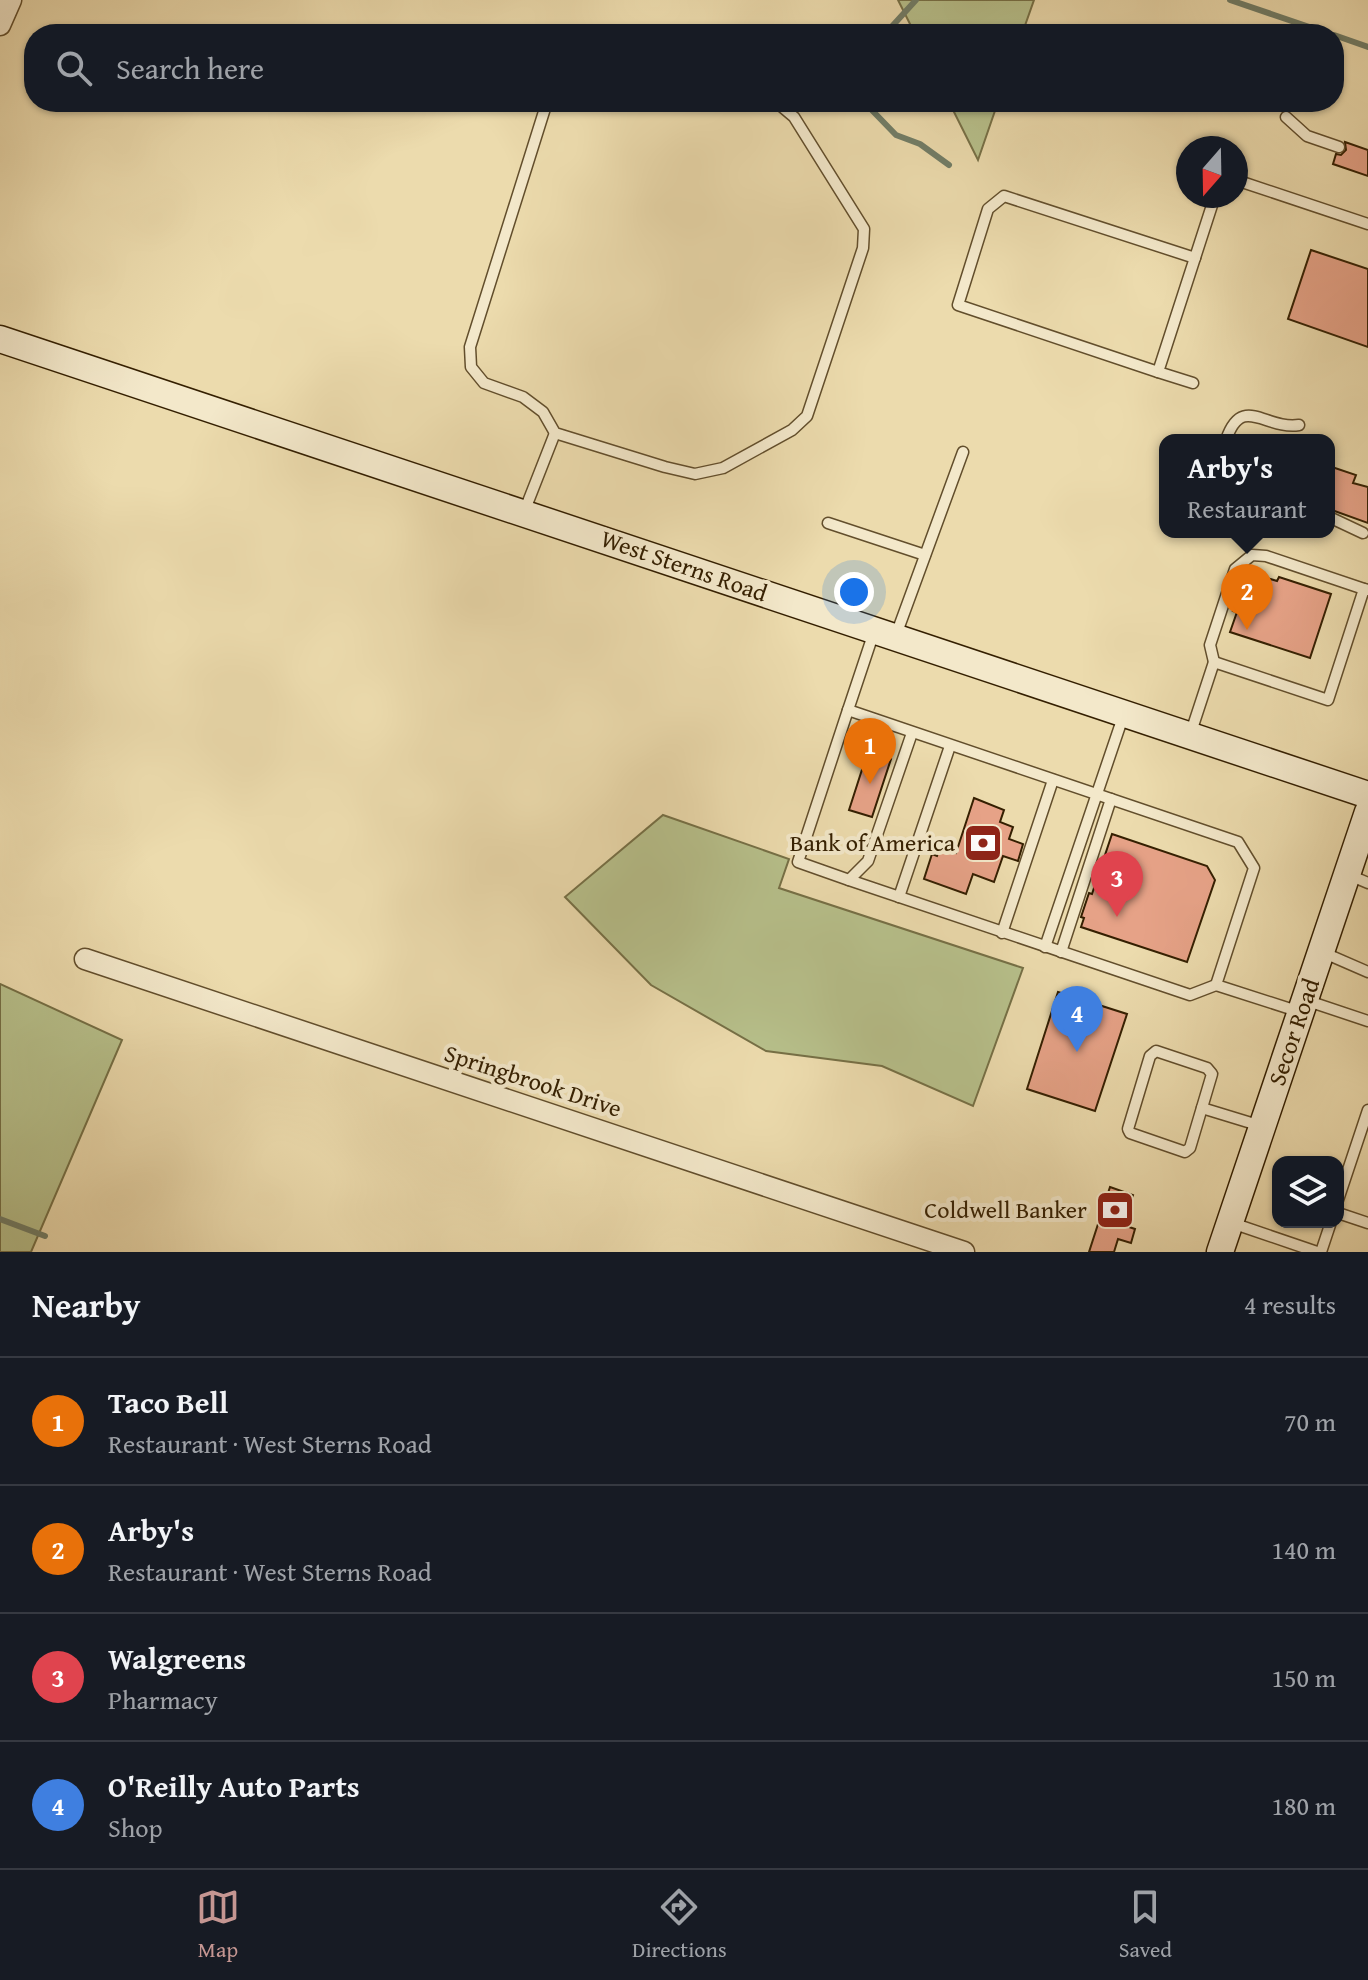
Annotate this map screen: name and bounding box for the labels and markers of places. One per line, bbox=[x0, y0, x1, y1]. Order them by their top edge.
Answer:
pin: 2 bbox=[1221, 564, 1273, 630]
pin: 1 bbox=[844, 718, 896, 784]
bank icon: Bank of America bbox=[962, 822, 1004, 864]
place label: Bank of America bbox=[790, 825, 956, 860]
pin: 3 bbox=[1091, 851, 1143, 917]
pin: 4 bbox=[1051, 986, 1103, 1052]
bank icon: Coldwell Banker bbox=[1094, 1189, 1136, 1231]
place label: Coldwell Banker bbox=[924, 1192, 1087, 1227]

